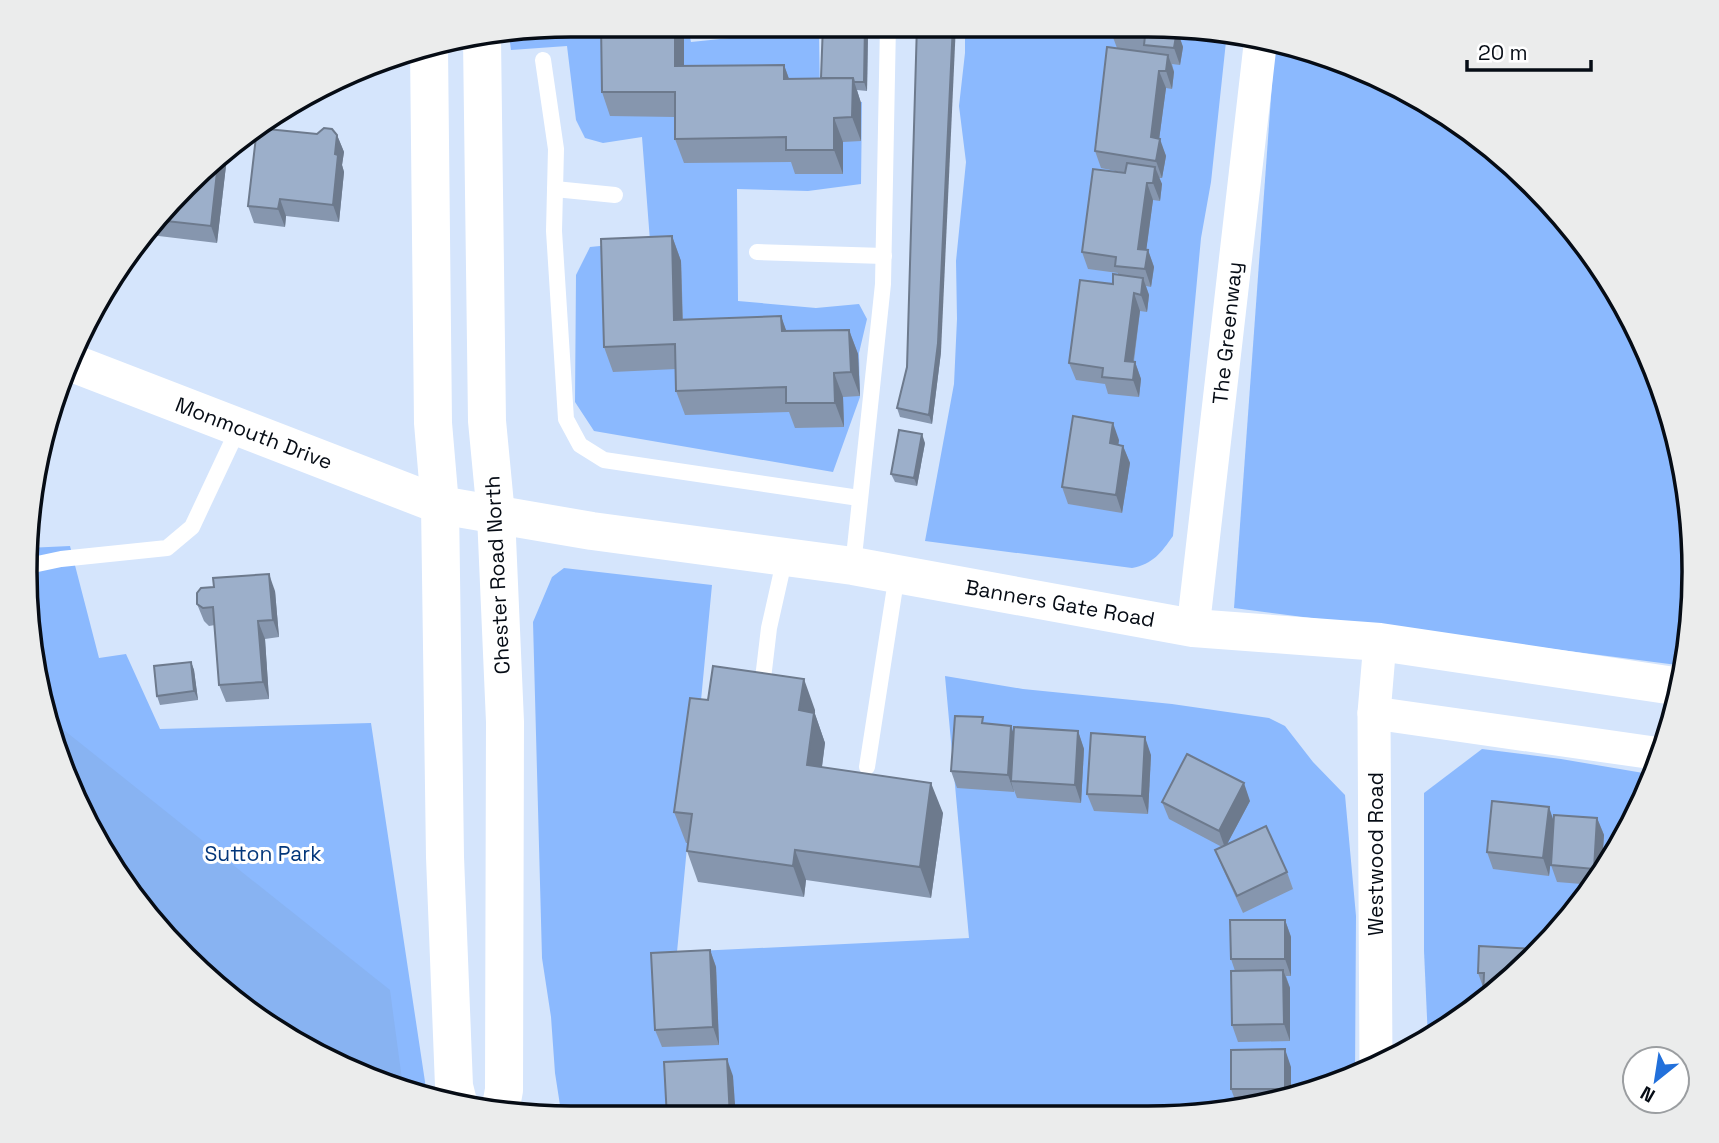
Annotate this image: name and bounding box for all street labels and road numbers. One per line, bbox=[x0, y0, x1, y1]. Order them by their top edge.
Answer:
street label: The Greenway bbox=[1206, 260, 1248, 406]
street label: Monmouth Drive bbox=[172, 391, 336, 475]
street label: Chester Road North bbox=[478, 475, 516, 675]
street label: Banners Gate Road bbox=[963, 573, 1157, 633]
street label: Westwood Road bbox=[1362, 772, 1389, 936]

